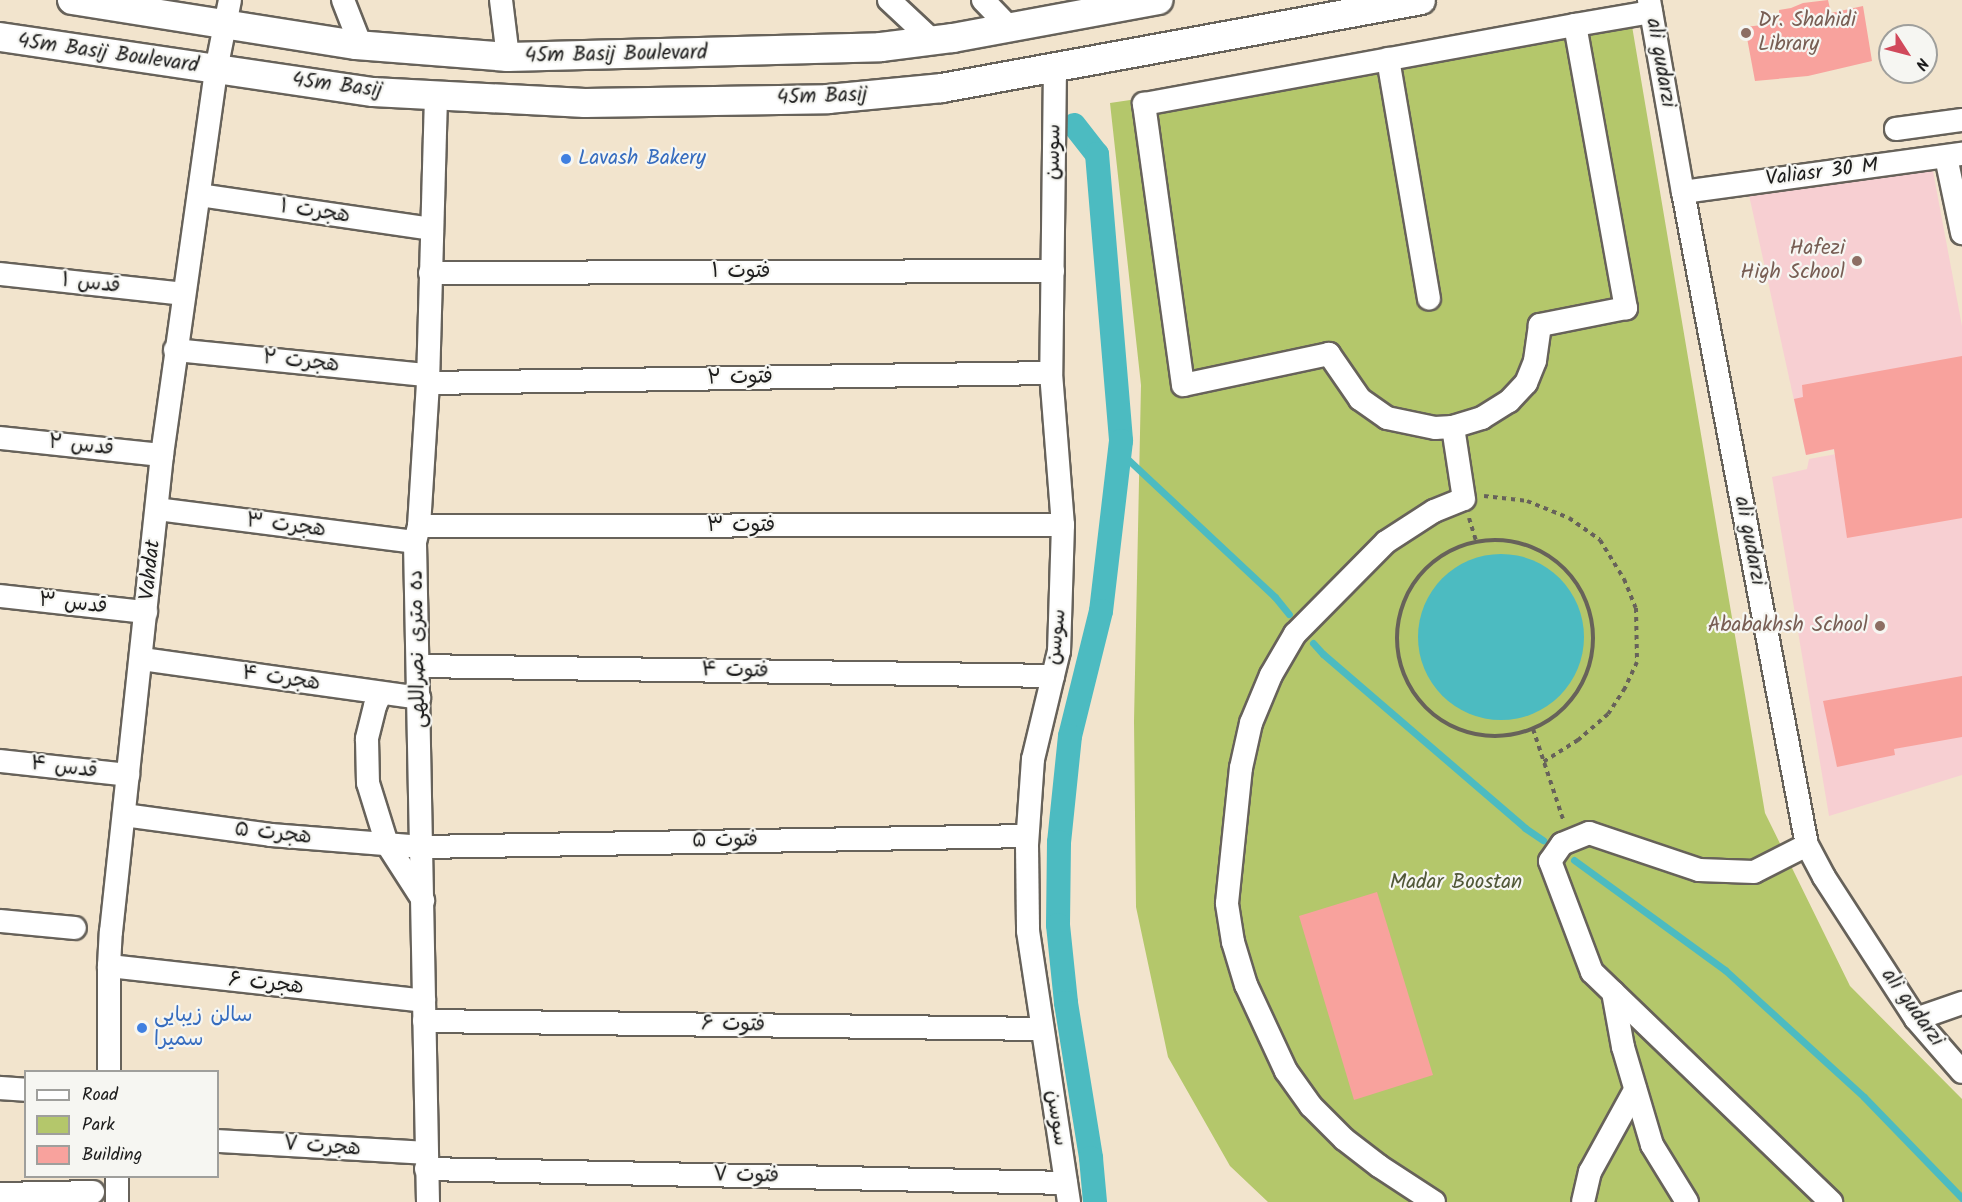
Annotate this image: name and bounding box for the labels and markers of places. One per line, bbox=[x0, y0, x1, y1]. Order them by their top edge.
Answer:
place label: Dr. Shahidi Library bbox=[1758, 8, 1856, 58]
marker: Dr. Shahidi Library bbox=[1739, 26, 1753, 40]
place label: Lavash Bakery bbox=[578, 146, 706, 172]
marker: Lavash Bakery bbox=[559, 152, 573, 166]
place label: Hafezi High School bbox=[1740, 236, 1845, 286]
marker: Hafezi High School bbox=[1850, 254, 1864, 268]
place label: Ababakhsh School bbox=[1708, 613, 1868, 639]
marker: Ababakhsh School bbox=[1873, 619, 1887, 633]
place label: سالن زیبایی سمیرا bbox=[154, 1003, 253, 1053]
marker: سالن زیبایی سمیرا bbox=[135, 1021, 149, 1035]

